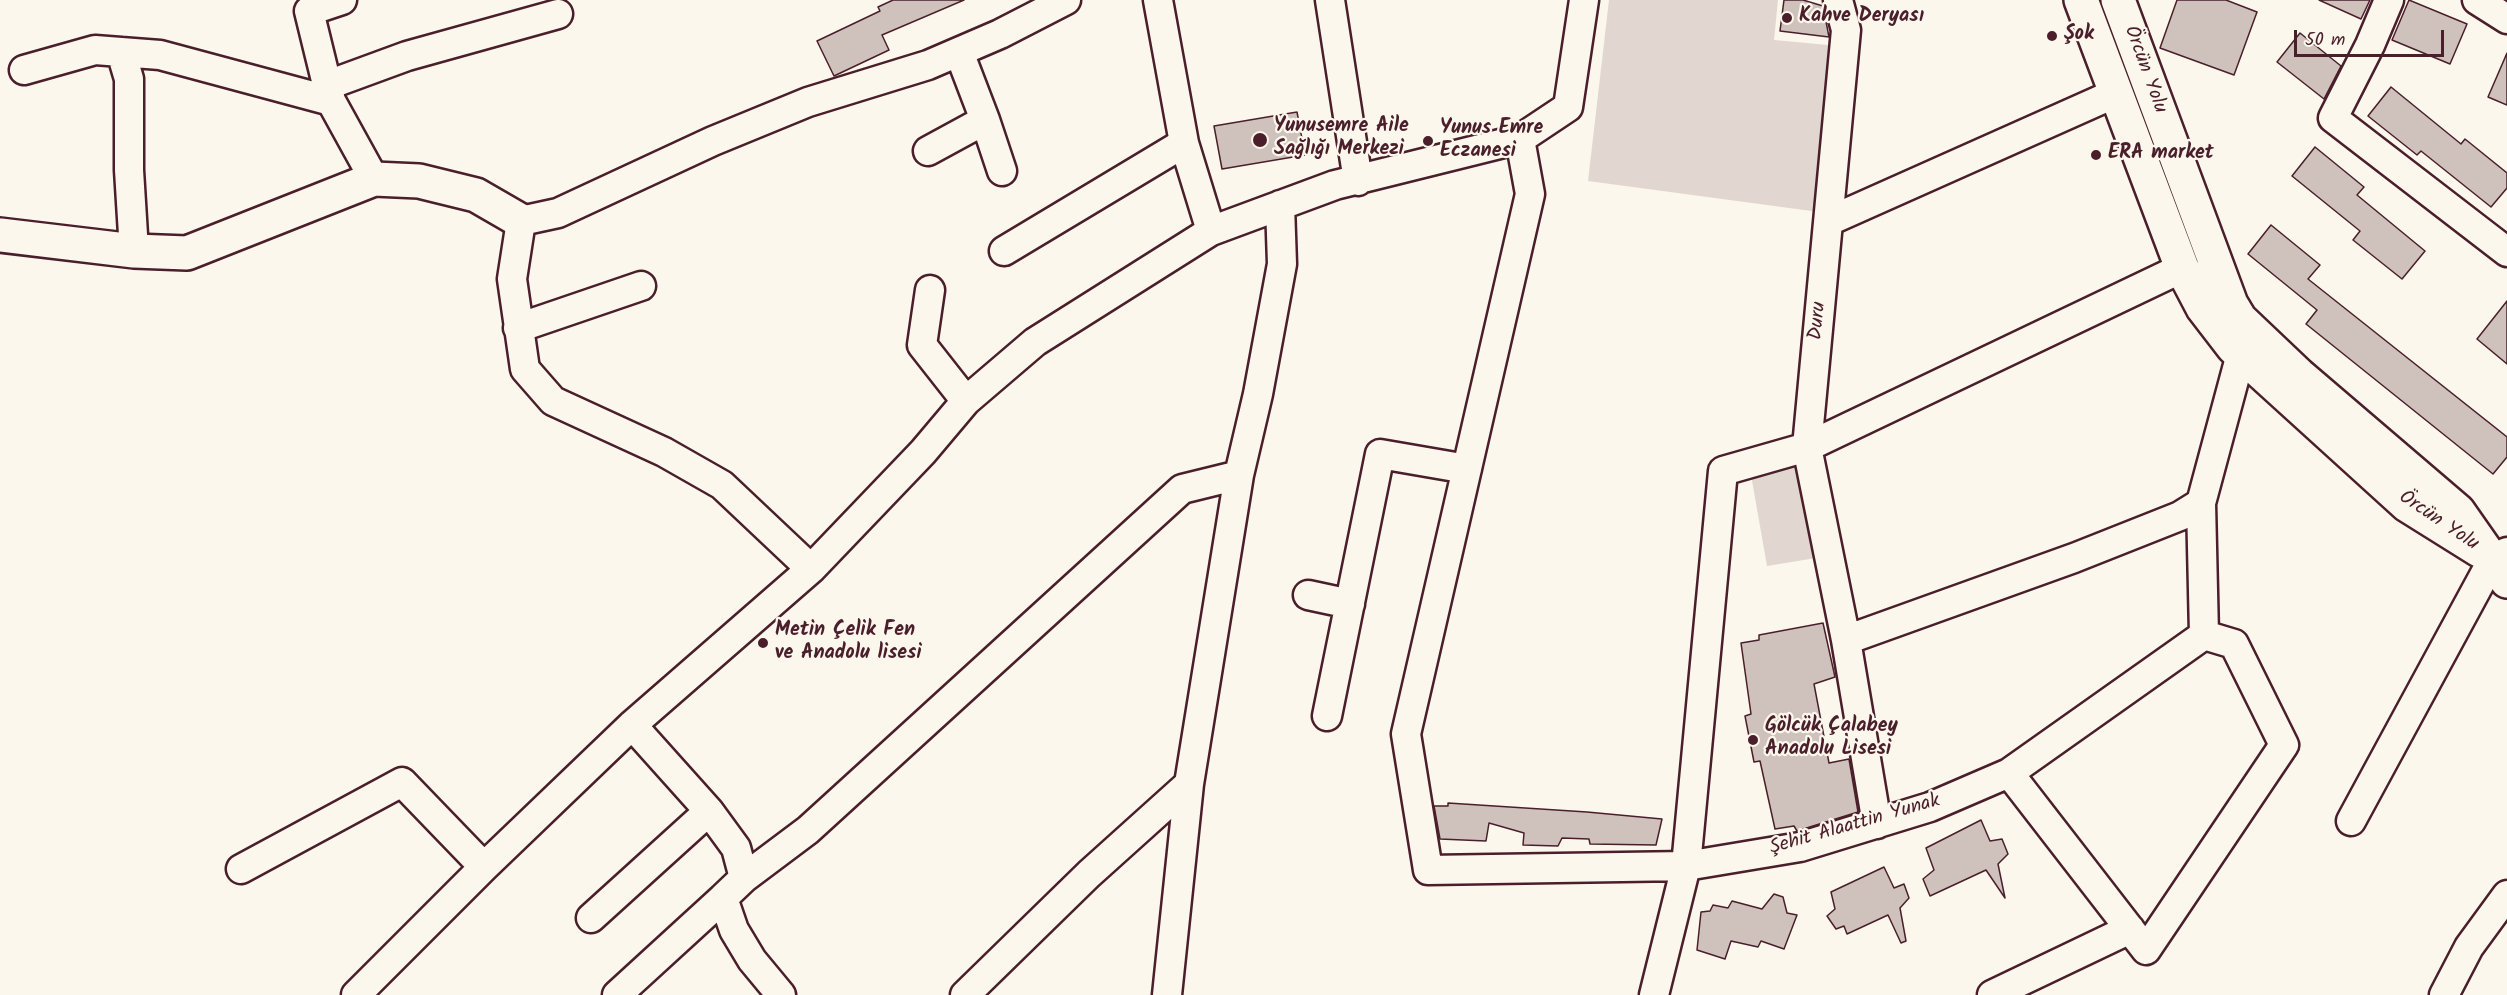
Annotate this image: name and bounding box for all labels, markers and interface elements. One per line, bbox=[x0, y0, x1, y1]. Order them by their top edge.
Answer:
place label: Kahve Deryası bbox=[1799, 6, 1924, 30]
marker: Kahve Deryası bbox=[1780, 11, 1794, 25]
scale bar bbox=[2297, 18, 2447, 56]
street label: Örcün Yolu bbox=[2117, 23, 2171, 117]
place label: Şok bbox=[2064, 24, 2094, 48]
text: 50 m bbox=[2305, 26, 2345, 55]
marker: Şok bbox=[2045, 29, 2059, 43]
place label: Yunusemre Aile Sağlığı Merkezi bbox=[1274, 116, 1409, 163]
place label: Yunus Emre Eczanesi bbox=[1440, 118, 1543, 165]
marker: Yunusemre Aile Sağlığı Merkezi bbox=[1251, 131, 1269, 149]
marker: Yunus Emre Eczanesi bbox=[1421, 134, 1435, 148]
place label: ERA market bbox=[2108, 143, 2214, 167]
marker: ERA market bbox=[2089, 148, 2103, 162]
street label: Duru bbox=[1805, 300, 1833, 342]
street label: Örcün Yolu bbox=[2394, 487, 2482, 557]
place label: Metin Çelik Fen ve Anadolu lisesi bbox=[775, 620, 922, 667]
marker: Metin Çelik Fen ve Anadolu lisesi bbox=[756, 636, 770, 650]
place label: Gölcük Çalabey Anadolu Lisesi bbox=[1765, 716, 1898, 763]
marker: Gölcük Çalabey Anadolu Lisesi bbox=[1746, 733, 1760, 747]
street label: Şehit Alaattin Yunak bbox=[1767, 790, 1943, 862]

